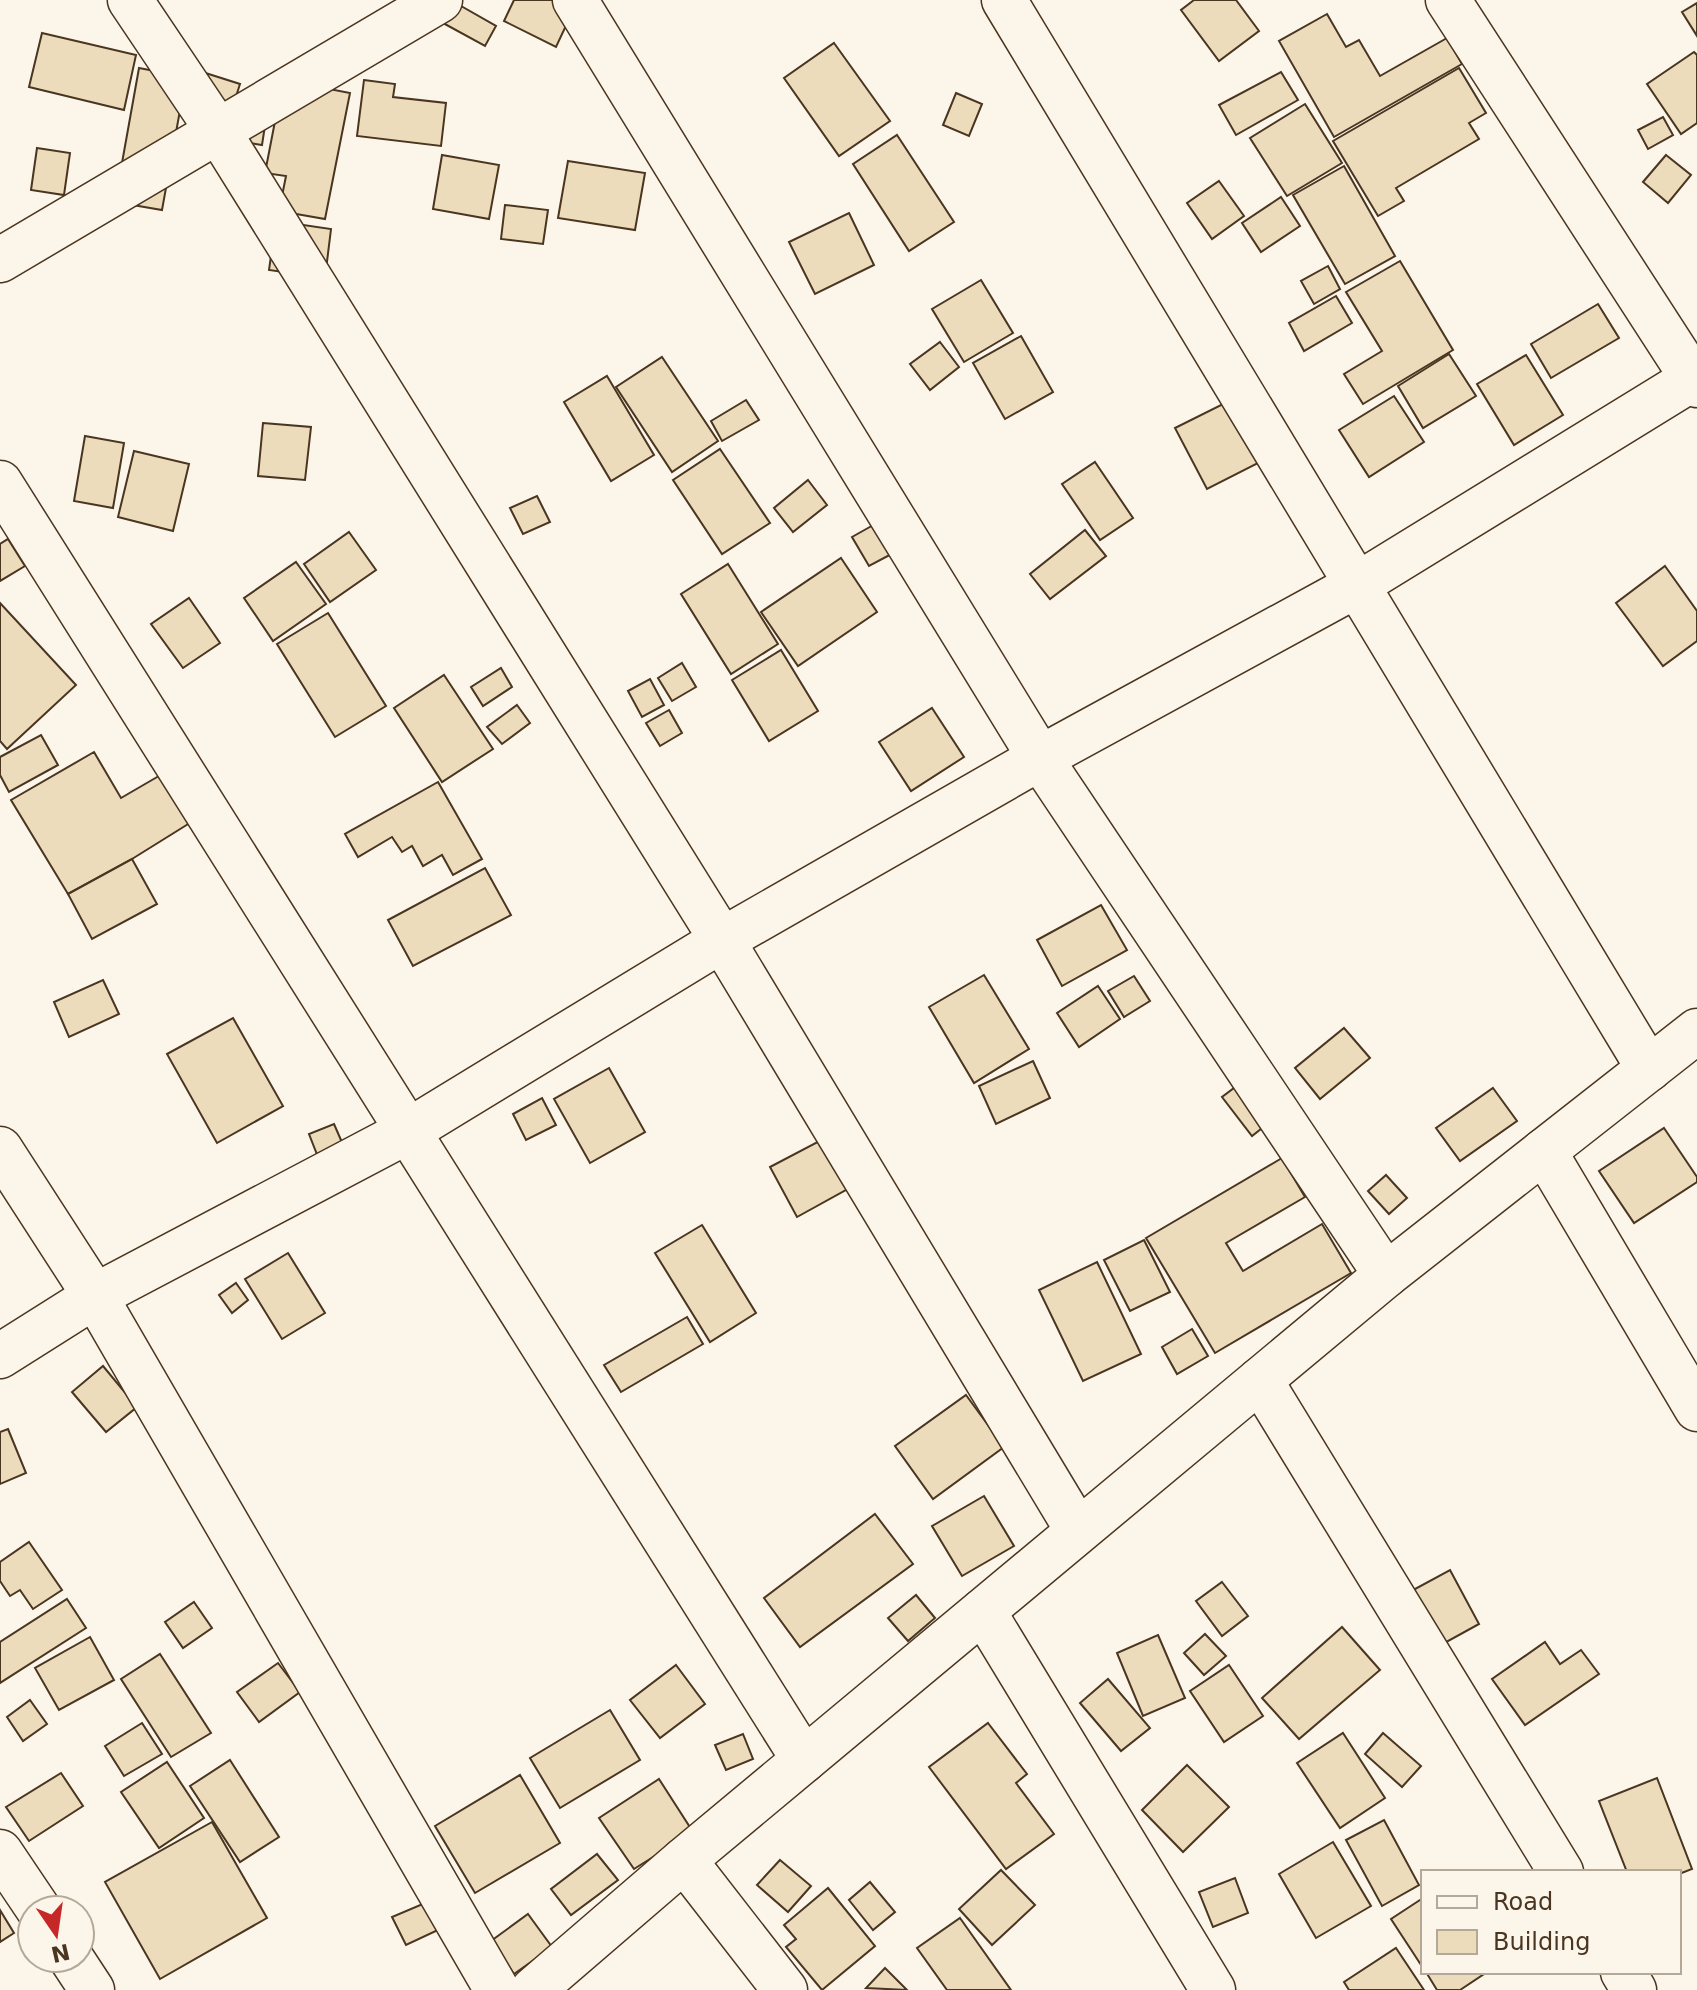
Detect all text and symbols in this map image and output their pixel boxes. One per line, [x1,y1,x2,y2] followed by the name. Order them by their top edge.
[1421,1870,1681,1974] legend
[1493,1888,1553,1916] text: Road
[16,1894,96,1974] north arrow
[1493,1928,1590,1956] text: Building
[49,1939,72,1967] text: N

